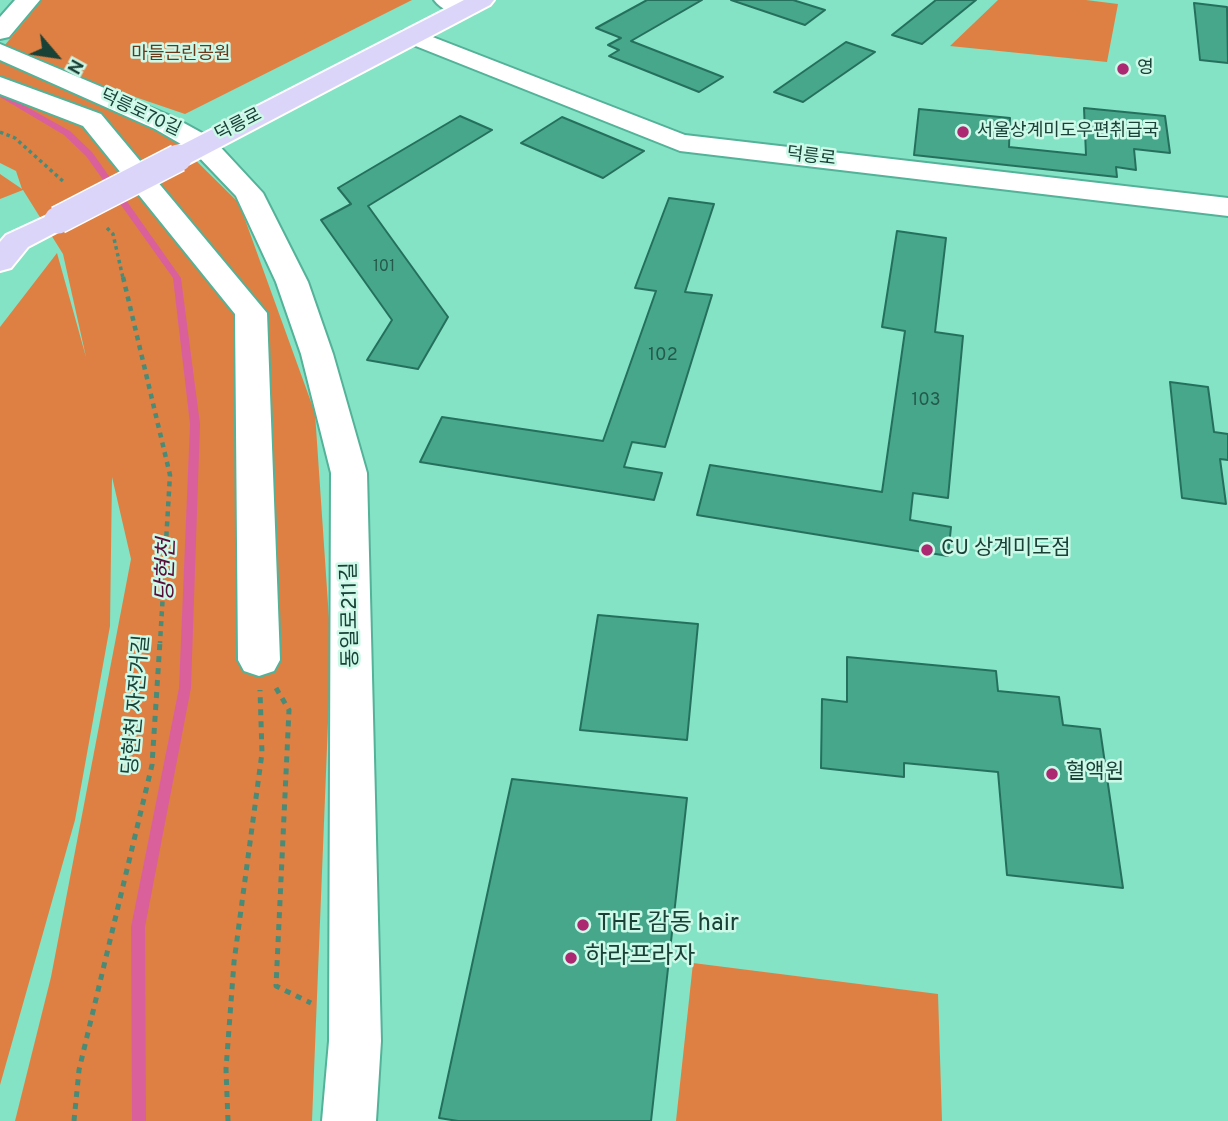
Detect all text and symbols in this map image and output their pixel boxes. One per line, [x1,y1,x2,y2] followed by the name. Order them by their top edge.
[21,21,91,91] north arrow
[131,44,231,66] park label: 마들근린공원
[61,54,88,78] text: N
[1137,58,1154,80] place label: 영
[1115,61,1131,77] marker: 영
[96,86,184,142] street label: 덕릉로70길
[212,105,266,147] street label: 덕릉로
[977,121,1159,143] place label: 서울상계미도우편취급국
[955,124,971,140] marker: 서울상계미도우편취급국
[785,144,837,172] street label: 덕릉로
[373,258,395,278] house number: 101
[648,345,678,367] house number: 102
[911,390,941,412] house number: 103
[941,537,1071,563] place label: CU 상계미도점
[153,538,183,602] water label: 당현천
[919,542,935,558] marker: CU 상계미도점
[338,562,366,668] street label: 동일로211길
[119,634,157,776] street label: 당현천 자전거길
[1066,761,1124,787] place label: 혈액원
[1044,766,1060,782] marker: 혈액원
[597,911,739,939] place label: THE 감동 hair
[575,917,591,933] marker: THE 감동 hair
[585,944,695,972] place label: 하라프라자
[563,950,579,966] marker: 하라프라자

